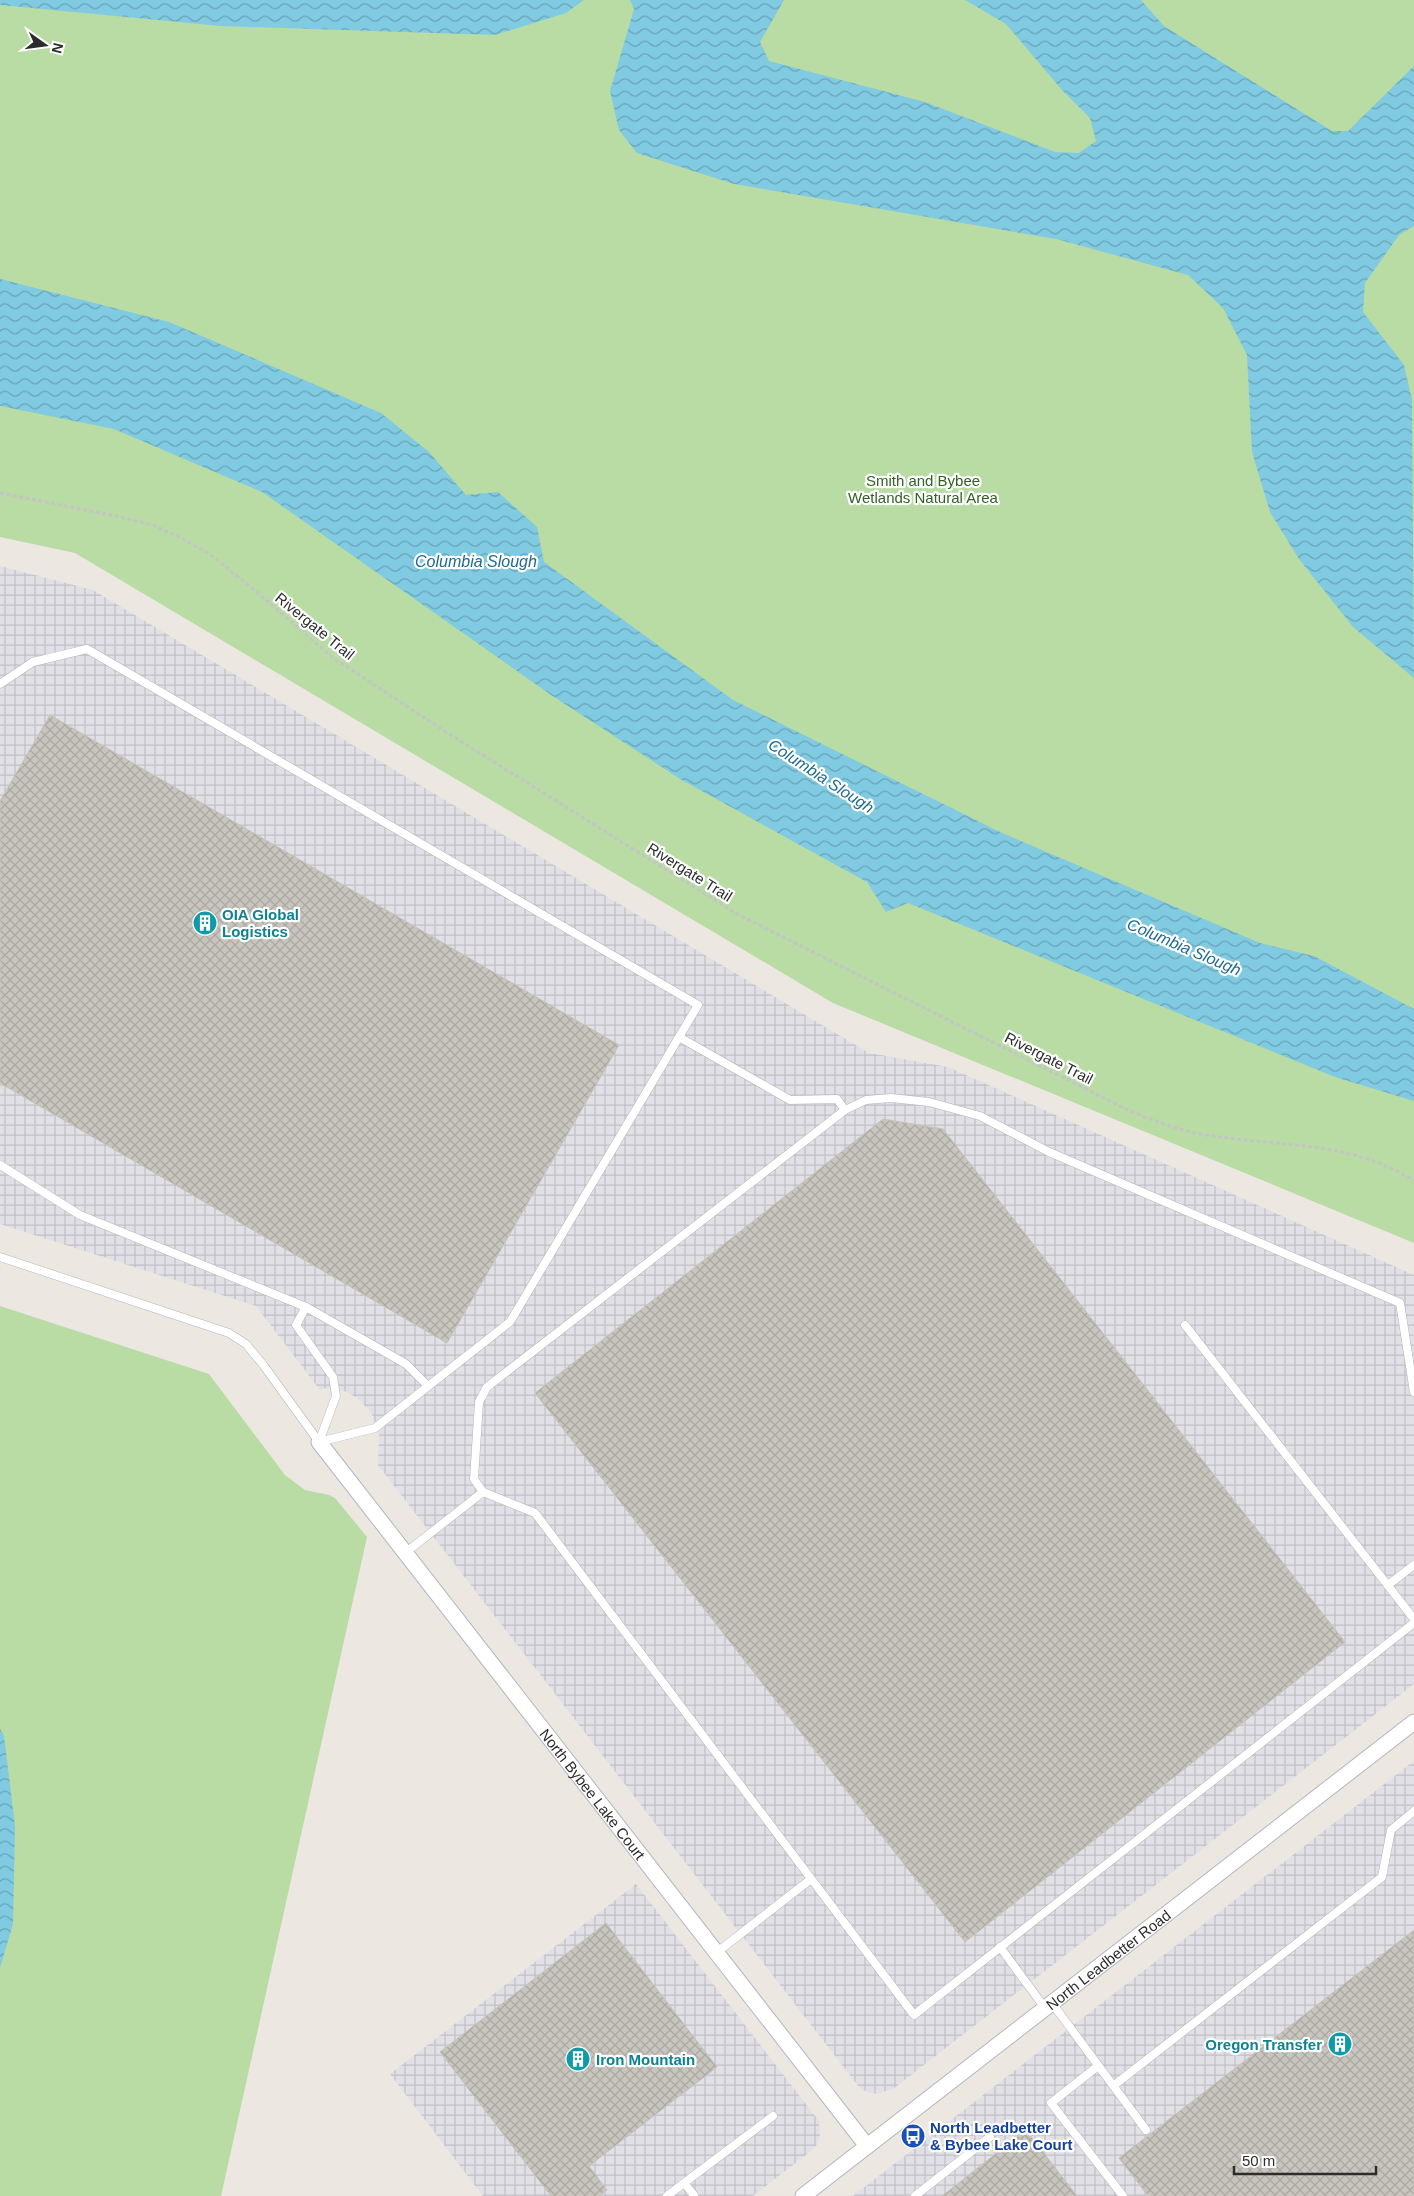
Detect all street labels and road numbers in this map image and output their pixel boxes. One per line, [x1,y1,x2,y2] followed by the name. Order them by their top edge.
[272,589,358,663] street label: Rivergate Trail
[644,839,736,905] street label: Rivergate Trail
[1002,1028,1096,1088] street label: Rivergate Trail
[537,1725,650,1863] street label: North Bybee Lake Court
[1042,1906,1174,2013] street label: North Leadbetter Road

